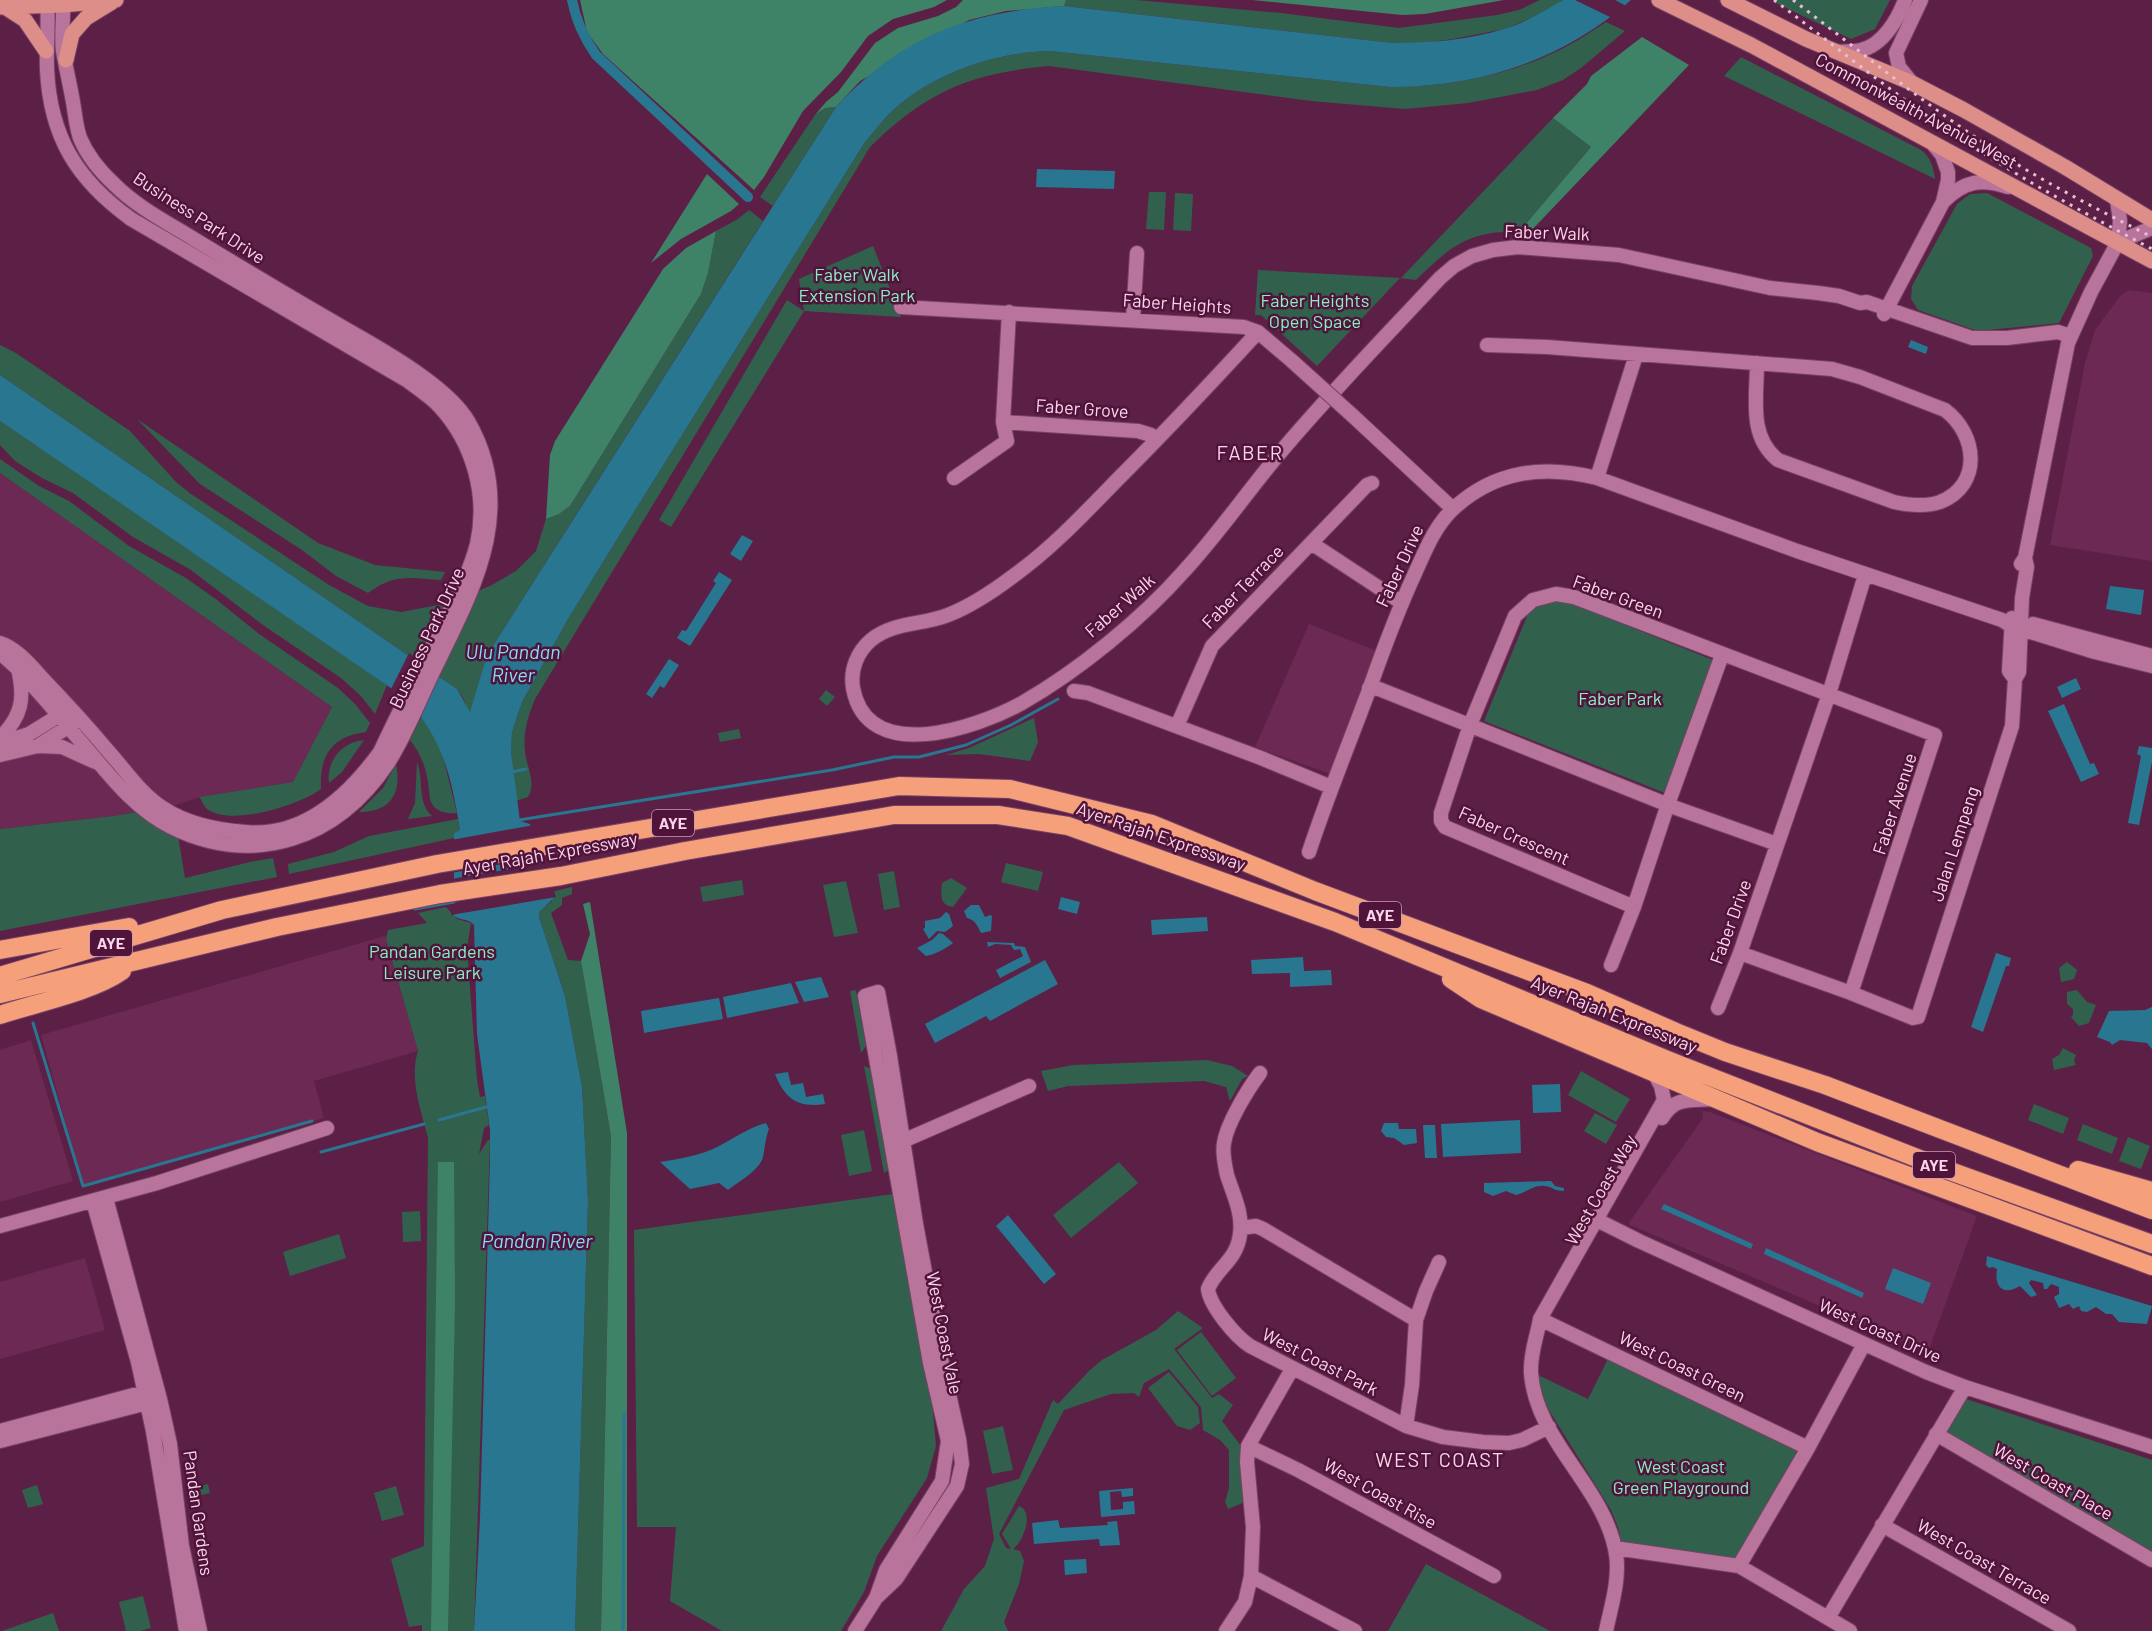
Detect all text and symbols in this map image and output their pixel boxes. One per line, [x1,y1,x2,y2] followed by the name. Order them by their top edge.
[1812,47,2021,173] street label: Commonwealth Avenue West
[130,166,270,268] street label: Business Park Drive
[1504,220,1590,244] street label: Faber Walk
[799,263,915,306] park label: Faber Walk Extension Park
[1122,288,1232,318] street label: Faber Heights
[1261,289,1369,332] park label: Faber Heights Open Space
[1035,394,1129,422] street label: Faber Grove
[1217,440,1283,464] district label: FABER
[1370,521,1428,610] street label: Faber Drive
[1197,540,1288,633] street label: Faber Terrace
[384,564,468,711] street label: Business Park Drive
[1080,569,1159,642] street label: Faber Walk
[1570,570,1667,623] street label: Faber Green
[465,639,561,686] water label: Ulu Pandan River
[1578,687,1662,709] park label: Faber Park
[1867,750,1921,857] street label: Faber Avenue
[1925,783,1983,904] street label: Jalan Lempeng
[1074,797,1249,875] street label: Ayer Rajah Expressway
[1456,801,1573,869] street label: Faber Crescent
[652,810,694,836] road number: AYE
[461,827,639,879] street label: Ayer Rajah Expressway
[1705,876,1756,967] street label: Faber Drive
[1359,902,1401,928] road number: AYE
[90,930,132,956] road number: AYE
[369,940,495,983] park label: Pandan Gardens Leisure Park
[1528,971,1701,1057] street label: Ayer Rajah Expressway
[1560,1130,1641,1249] street label: West Coast Way
[1913,1152,1955,1178] road number: AYE
[482,1228,593,1252] water label: Pandan River
[922,1270,968,1396] street label: West Coast Vale
[1816,1293,1945,1367] street label: West Coast Drive
[1259,1322,1382,1400] street label: West Coast Park
[1615,1326,1749,1406] street label: West Coast Green
[1990,1438,2117,1524] street label: West Coast Place
[1375,1447,1505,1471] district label: WEST COAST
[179,1449,219,1577] street label: Pandan Gardens
[1320,1453,1441,1533] street label: West Coast Rise
[1613,1455,1749,1498] park label: West Coast Green Playground
[1913,1514,2056,1609] street label: West Coast Terrace

